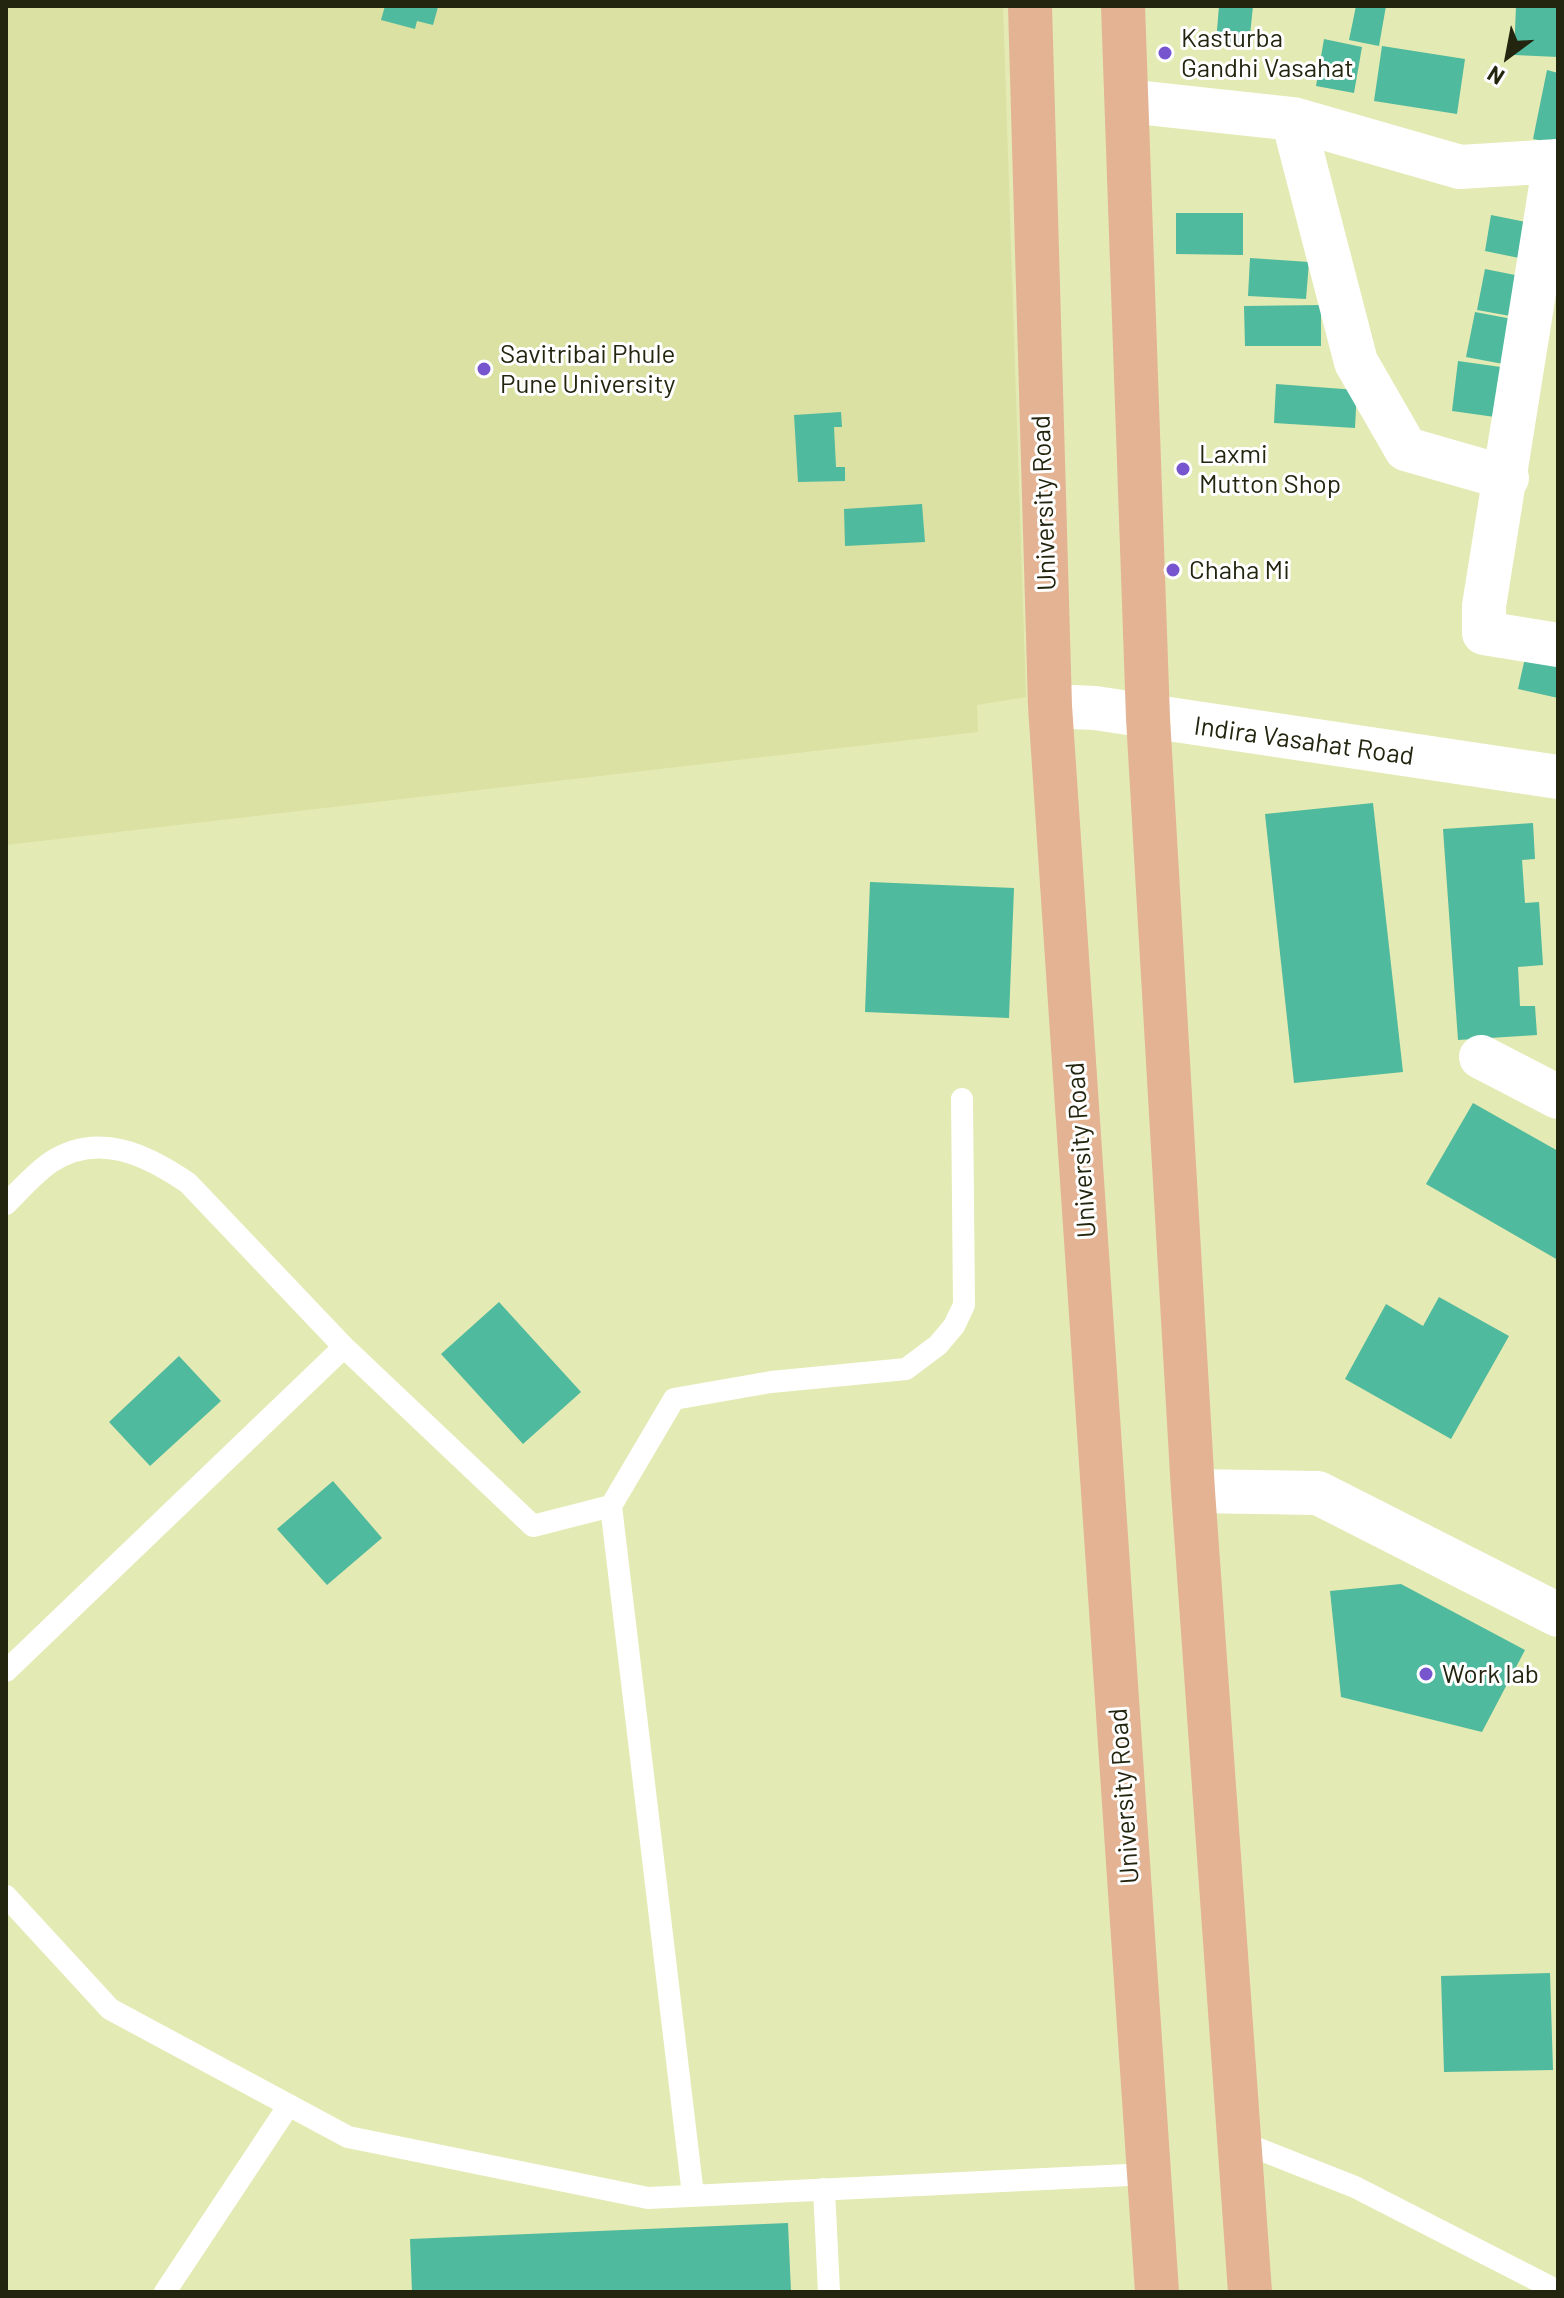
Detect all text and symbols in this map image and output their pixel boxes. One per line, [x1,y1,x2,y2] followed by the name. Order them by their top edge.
[1468,16,1548,96] north arrow
[1181,22,1354,84] place label: Kasturba Gandhi Vasahat
[1156,44,1174,62] marker: Kasturba Gandhi Vasahat
[1482,61,1508,91] text: N
[500,338,675,400] place label: Savitribai Phule Pune University
[475,360,493,378] marker: Savitribai Phule Pune University
[1025,415,1063,591] street label: University Road
[1199,438,1341,500] place label: Laxmi Mutton Shop
[1174,460,1192,478] marker: Laxmi Mutton Shop
[1189,554,1290,586] place label: Chaha Mi
[1164,561,1182,579] marker: Chaha Mi
[1192,710,1416,772] street label: Indira Vasahat Road
[1059,1061,1103,1239] street label: University Road
[1442,1658,1539,1690] place label: Work lab
[1417,1665,1435,1683] marker: Work lab
[1102,1707,1146,1885] street label: University Road

